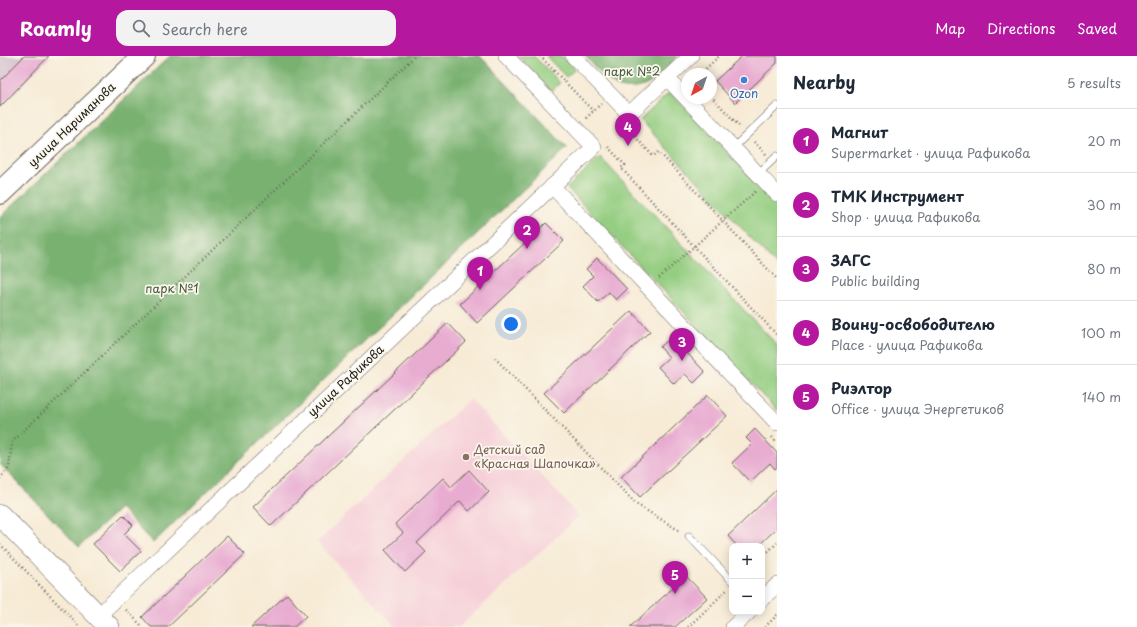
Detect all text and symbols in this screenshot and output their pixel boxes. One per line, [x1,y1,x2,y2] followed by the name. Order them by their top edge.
[116,10,396,46] search box
[20,14,92,42] text: Roamly
[130,17,152,39] icon: search
[162,17,248,40] text: Search here
[935,18,965,39] text: Map
[987,18,1055,39] text: Directions
[1077,18,1117,39] text: Saved
[604,62,660,80] park label: парк №2
[681,68,717,104] north arrow
[793,69,855,95] text: Nearby
[1067,73,1121,92] text: 5 results
[739,75,749,85] marker: Ozon
[24,77,119,171] street label: улица Нариманова
[730,84,758,102] place label: Ozon
[615,113,641,146] pin: 4
[831,120,888,143] text: Магнит
[803,131,809,150] text: 1
[1087,131,1121,150] text: 20 m
[831,143,1030,162] text: Supermarket · улица Рафикова
[831,184,964,207] text: ТМК Инструмент
[801,195,811,214] text: 2
[1087,195,1121,214] text: 30 m
[831,207,980,226] text: Shop · улица Рафикова
[514,216,540,249] pin: 2
[831,248,871,271] text: ЗАГС
[467,257,493,290] pin: 1
[802,259,810,278] text: 3
[1087,259,1121,278] text: 80 m
[831,271,920,290] text: Public building
[145,279,199,297] park label: парк №1
[831,312,995,335] text: Воину-освободителю
[501,314,521,334] your location
[802,323,810,342] text: 4
[1081,323,1121,342] text: 100 m
[669,328,695,361] pin: 3
[831,335,983,354] text: Place · улица Рафикова
[303,340,388,420] street label: улица Рафикова
[831,376,892,399] text: Риэлтор
[802,387,810,406] text: 5
[1082,387,1121,406] text: 140 m
[831,399,1004,418] text: Office · улица Энергетиков
[473,440,596,472] place label: Детский сад «Красная Шапочка»
[461,452,471,462] marker: Детский сад «Красная Шапочка»
[729,543,765,615] map controls
[729,543,765,579] button: +
[662,561,688,594] pin: 5
[729,579,765,615] button: −

